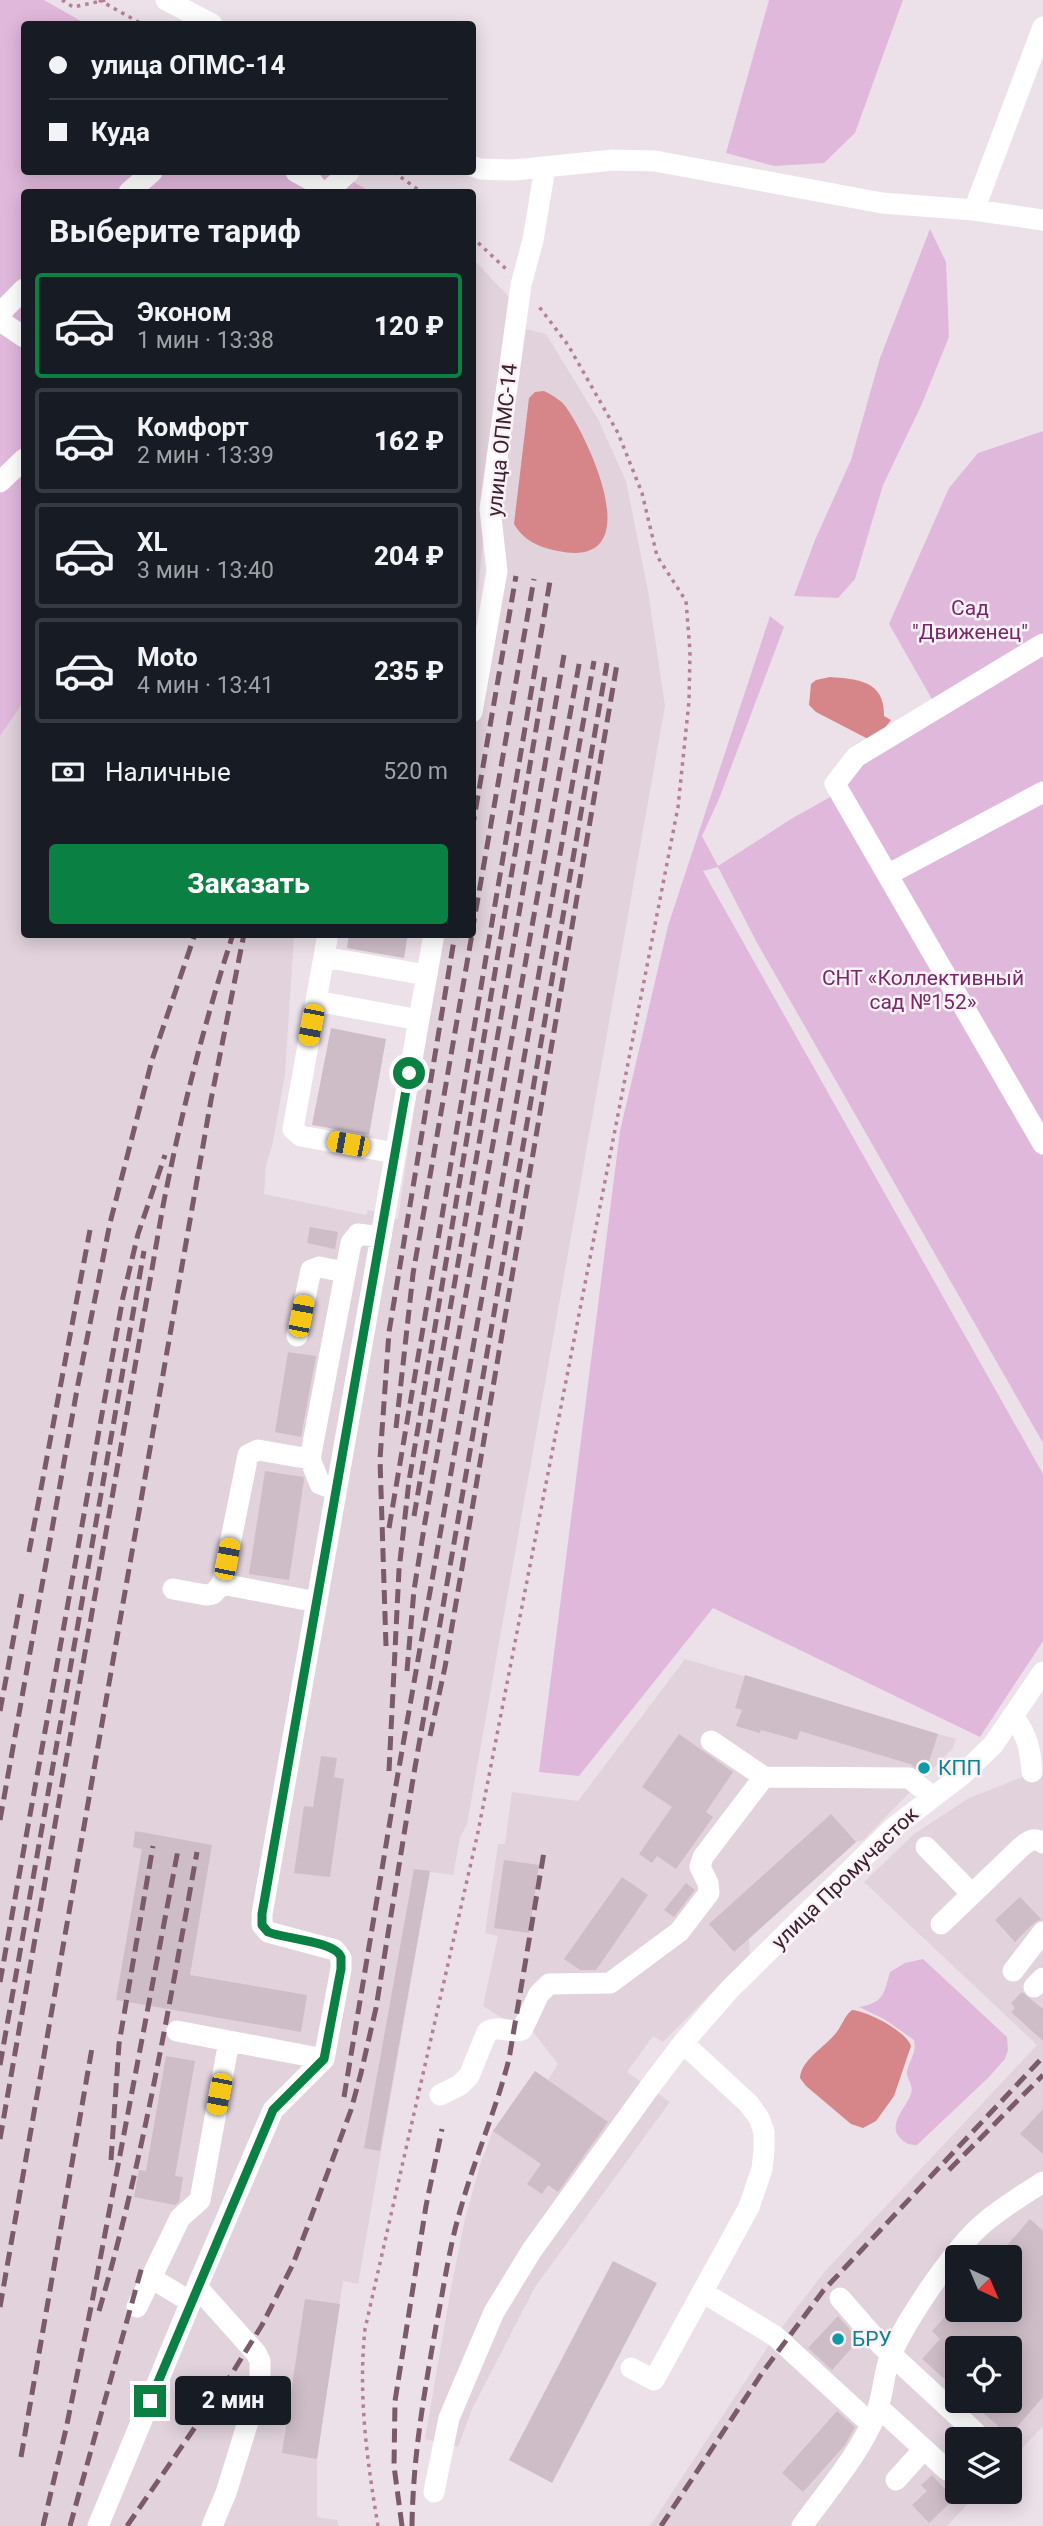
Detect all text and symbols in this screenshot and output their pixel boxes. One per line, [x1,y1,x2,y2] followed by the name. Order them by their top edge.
[91,50,285,80] text: улица ОПМС-14
[91,117,150,147] text: Куда
[49,212,301,250] text: Выберите тариф
[53,294,116,357] icon: car
[137,297,232,327] text: Эконом
[374,311,444,341] text: 120 ₽
[137,327,274,354] text: 1 мин · 13:38
[482,362,522,518] street label: улица ОПМС-14
[53,409,116,472] icon: car
[137,412,249,442] text: Комфорт
[374,426,444,456] text: 162 ₽
[137,442,274,469] text: 2 мин · 13:39
[53,524,116,587] icon: car
[137,527,168,557] text: XL
[374,541,444,571] text: 204 ₽
[137,557,274,584] text: 3 мин · 13:40
[912,596,1028,644] park label: Сад "Движенец"
[53,639,116,702] icon: car
[137,642,198,672] text: Moto
[374,656,444,686] text: 235 ₽
[137,672,274,699] text: 4 мин · 13:41
[49,753,87,791] icon: cash
[105,757,231,787] text: Наличные
[383,758,448,785] text: 520 m
[49,844,448,924] button: Заказать
[822,966,1024,1014] park label: СНТ «Коллективный сад №152»
[297,1002,326,1048] car
[393,1057,425,1089] route start
[326,1130,371,1158] car
[287,1293,316,1339] car
[213,1536,242,1582] car
[938,1756,981,1780] place label: КПП
[916,1760,932,1776] marker: КПП
[767,1802,924,1954] street label: улица Промучасток
[205,2071,234,2117] car
[945,2245,1022,2322] north arrow
[945,2245,1022,2504] map controls
[852,2327,892,2351] place label: БРУ
[830,2331,846,2347] marker: БРУ
[945,2336,1022,2413] button: locate
[174,2376,290,2426] callout: 2 мин
[134,2385,166,2417] route end
[202,2387,264,2414] text: 2 мин
[945,2427,1022,2504] button: layers

